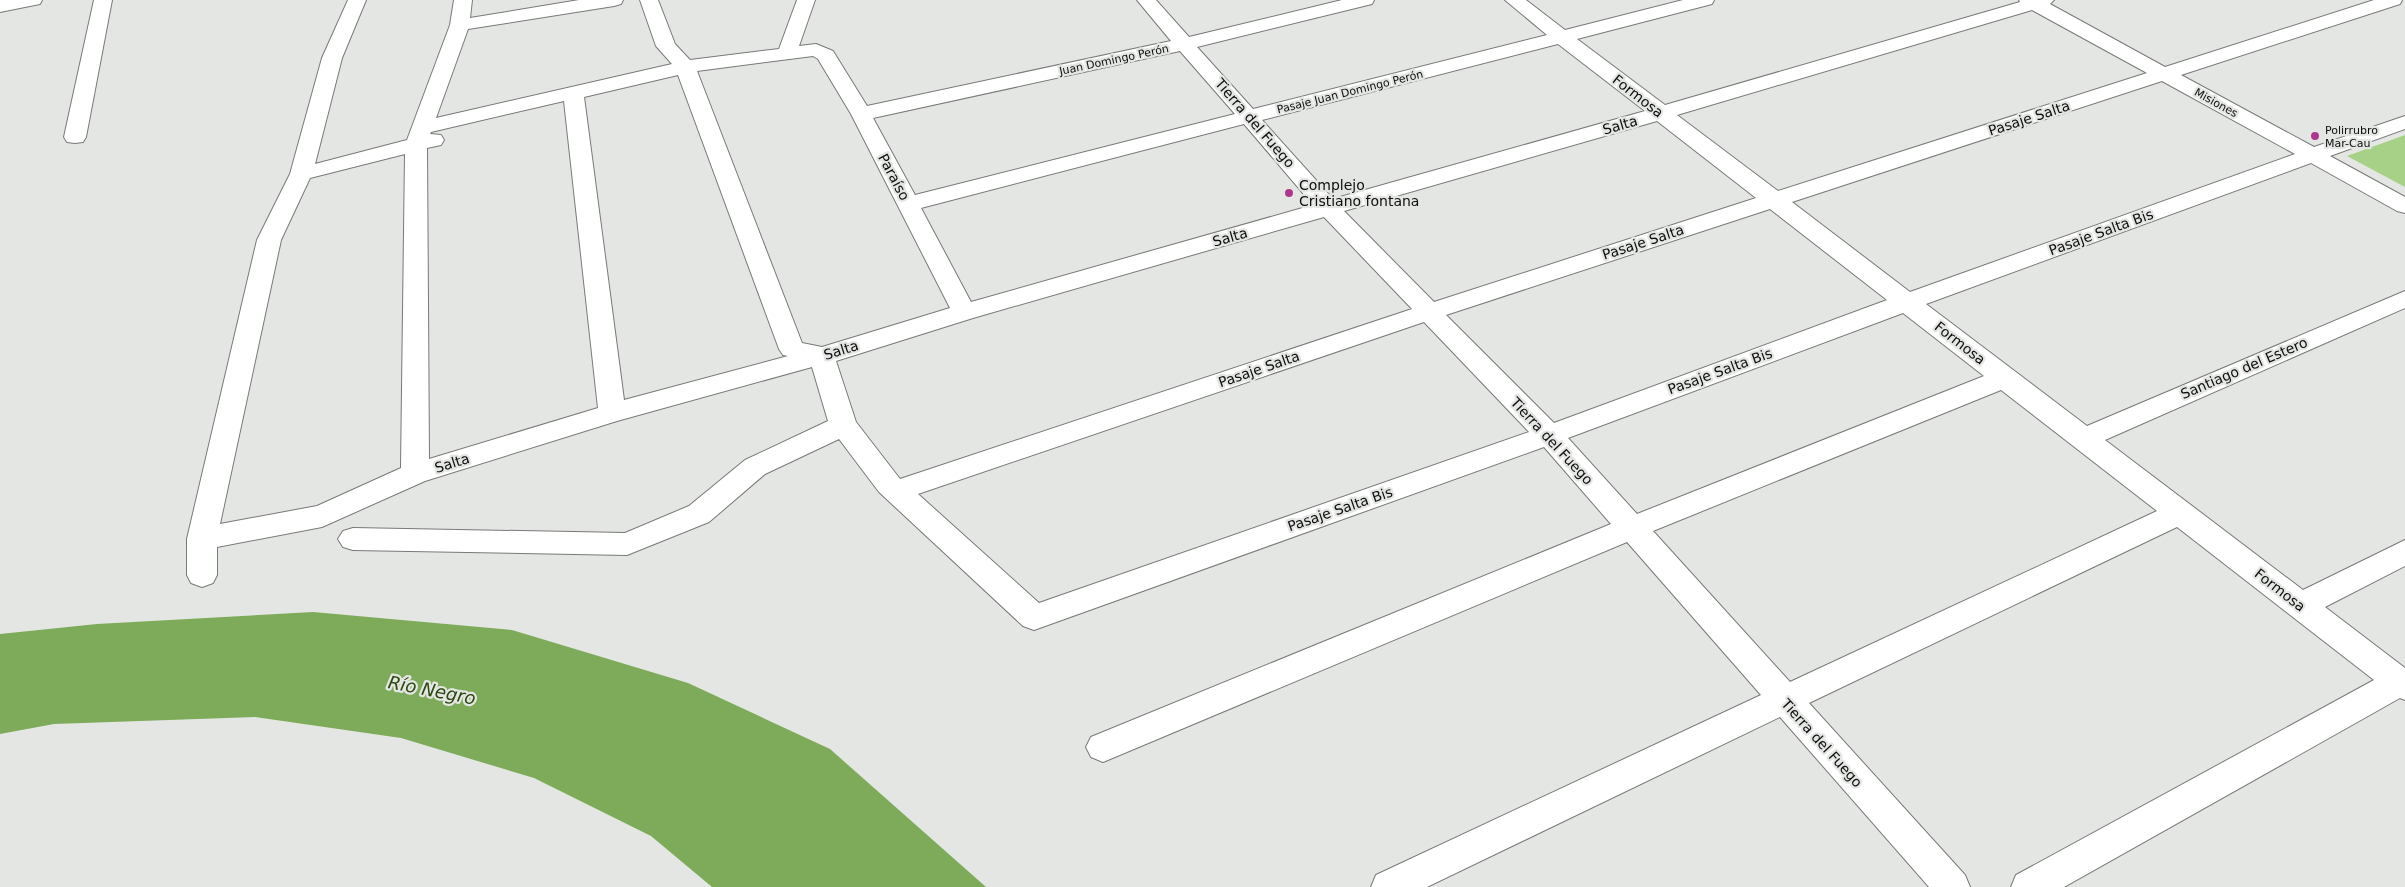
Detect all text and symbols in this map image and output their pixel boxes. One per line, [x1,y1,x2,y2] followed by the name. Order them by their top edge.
[1057,42,1170,78] street label: Juan Domingo Perón
[1276,68,1424,116] street label: Pasaje Juan Domingo Perón
[1610,71,1666,121] street label: Formosa
[1211,74,1298,171] street label: Tierra del Fuego
[2192,86,2240,120] street label: Misiones
[1986,97,2072,139] street label: Pasaje Salta
[1601,112,1639,138] street label: Salta
[2325,124,2378,150] place label: Polirrubro Mar-Cau
[2309,130,2321,142] marker: Polirrubro Mar-Cau
[875,151,913,203] street label: Paraíso
[1299,177,1419,209] place label: Complejo Cristiano fontana
[1283,187,1295,199] marker: Complejo Cristiano fontana
[2047,206,2155,258] street label: Pasaje Salta Bis
[1600,221,1686,263] street label: Pasaje Salta
[1211,224,1249,250] street label: Salta
[1932,318,1988,368] street label: Formosa
[2178,334,2310,402] street label: Santiago del Estero
[822,337,860,363] street label: Salta
[1666,345,1774,397] street label: Pasaje Salta Bis
[1216,348,1302,390] street label: Pasaje Salta
[1507,393,1596,488] street label: Tierra del Fuego
[433,450,471,476] street label: Salta
[1285,484,1395,534] street label: Pasaje Salta Bis
[2252,565,2308,615] street label: Formosa
[386,671,478,709] water label: Río Negro
[1778,695,1866,790] street label: Tierra del Fuego

